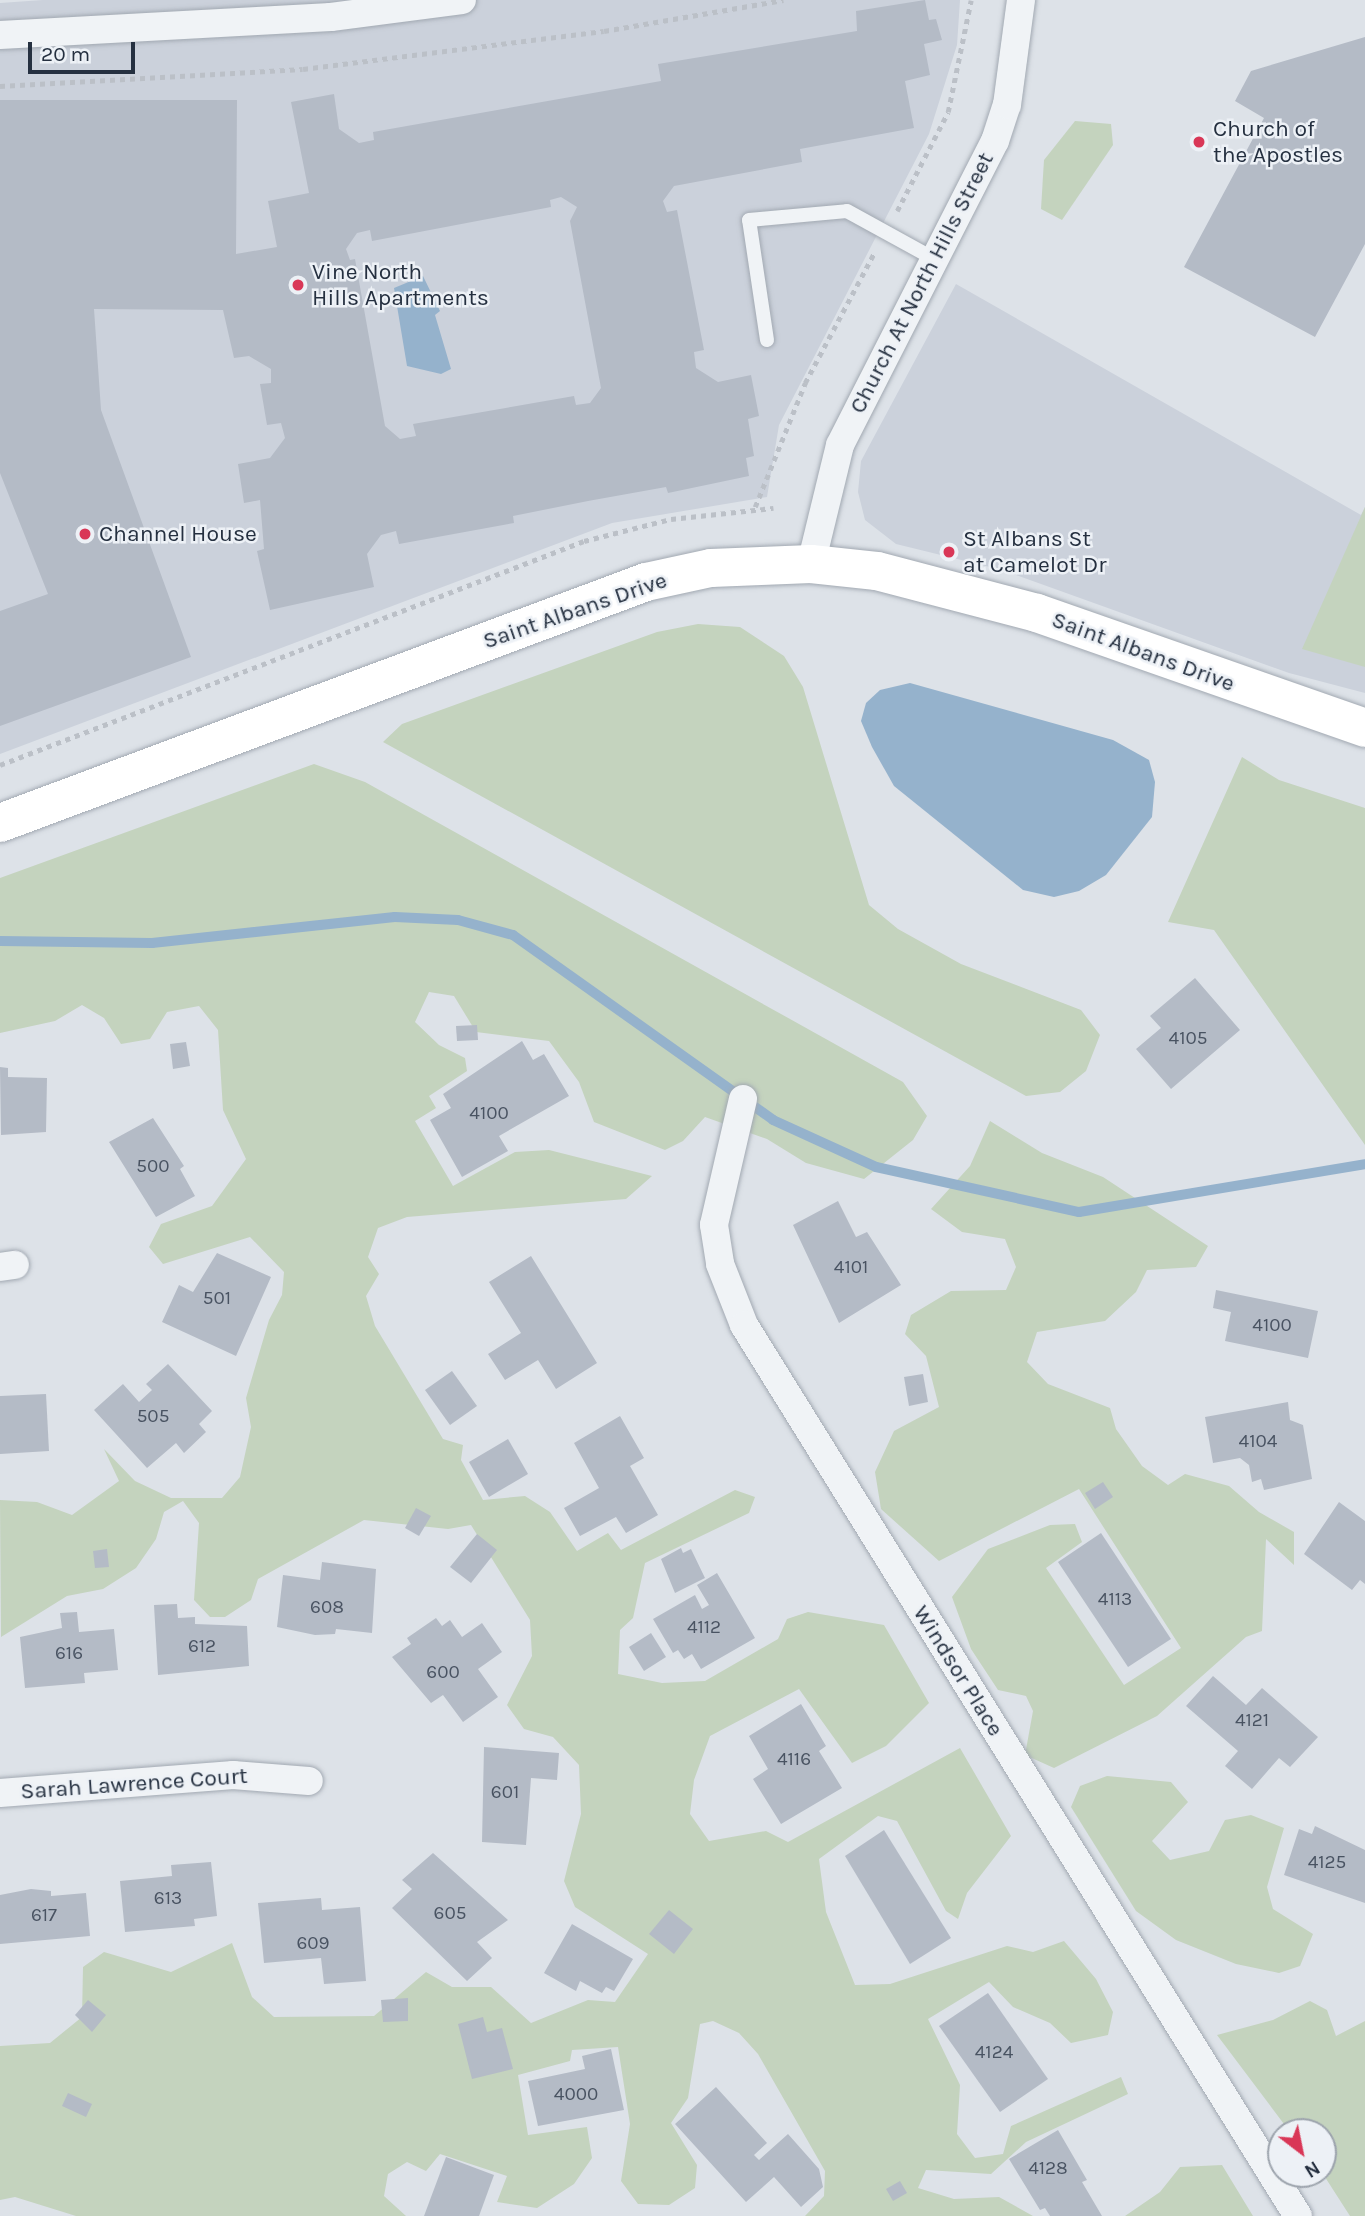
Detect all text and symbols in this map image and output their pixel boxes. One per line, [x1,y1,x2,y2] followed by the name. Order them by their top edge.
[32,28,138,72] scale bar
[41,42,90,66] text: 20 m
[1213,115,1343,169] place label: Church of the Apostles
[1191,134,1207,150] marker: Church of the Apostles
[844,148,1000,418] street label: Church At North Hills Street
[312,258,489,312] place label: Vine North Hills Apartments
[290,277,306,293] marker: Vine North Hills Apartments
[99,520,257,548] place label: Channel House
[963,525,1106,579] place label: St Albans St at Camelot Dr
[77,526,93,542] marker: Channel House
[941,544,957,560] marker: St Albans St at Camelot Dr
[480,567,670,655] street label: Saint Albans Drive
[1048,606,1238,698] street label: Saint Albans Drive
[1169,1028,1207,1050] house number: 4105
[469,1103,509,1125] house number: 4100
[136,1156,170,1178] house number: 500
[834,1257,868,1279] house number: 4101
[203,1288,231,1310] house number: 501
[1252,1315,1292,1337] house number: 4100
[137,1406,169,1428] house number: 505
[1239,1431,1277,1453] house number: 4104
[1098,1589,1132,1611] house number: 4113
[310,1597,344,1619] house number: 608
[907,1601,1009,1741] street label: Windsor Place
[687,1617,721,1639] house number: 4112
[188,1636,216,1658] house number: 612
[55,1643,83,1665] house number: 616
[426,1662,460,1684] house number: 600
[1235,1710,1269,1732] house number: 4121
[777,1749,811,1771] house number: 4116
[19,1762,249,1806] street label: Sarah Lawrence Court
[491,1782,519,1804] house number: 601
[1308,1852,1346,1874] house number: 4125
[154,1888,182,1910] house number: 613
[434,1903,466,1925] house number: 605
[31,1905,57,1927] house number: 617
[296,1933,330,1955] house number: 609
[975,2042,1013,2064] house number: 4124
[554,2084,598,2106] house number: 4000
[1267,2118,1337,2188] north arrow
[1300,2156,1324,2182] text: N
[1028,2158,1068,2180] house number: 4128

